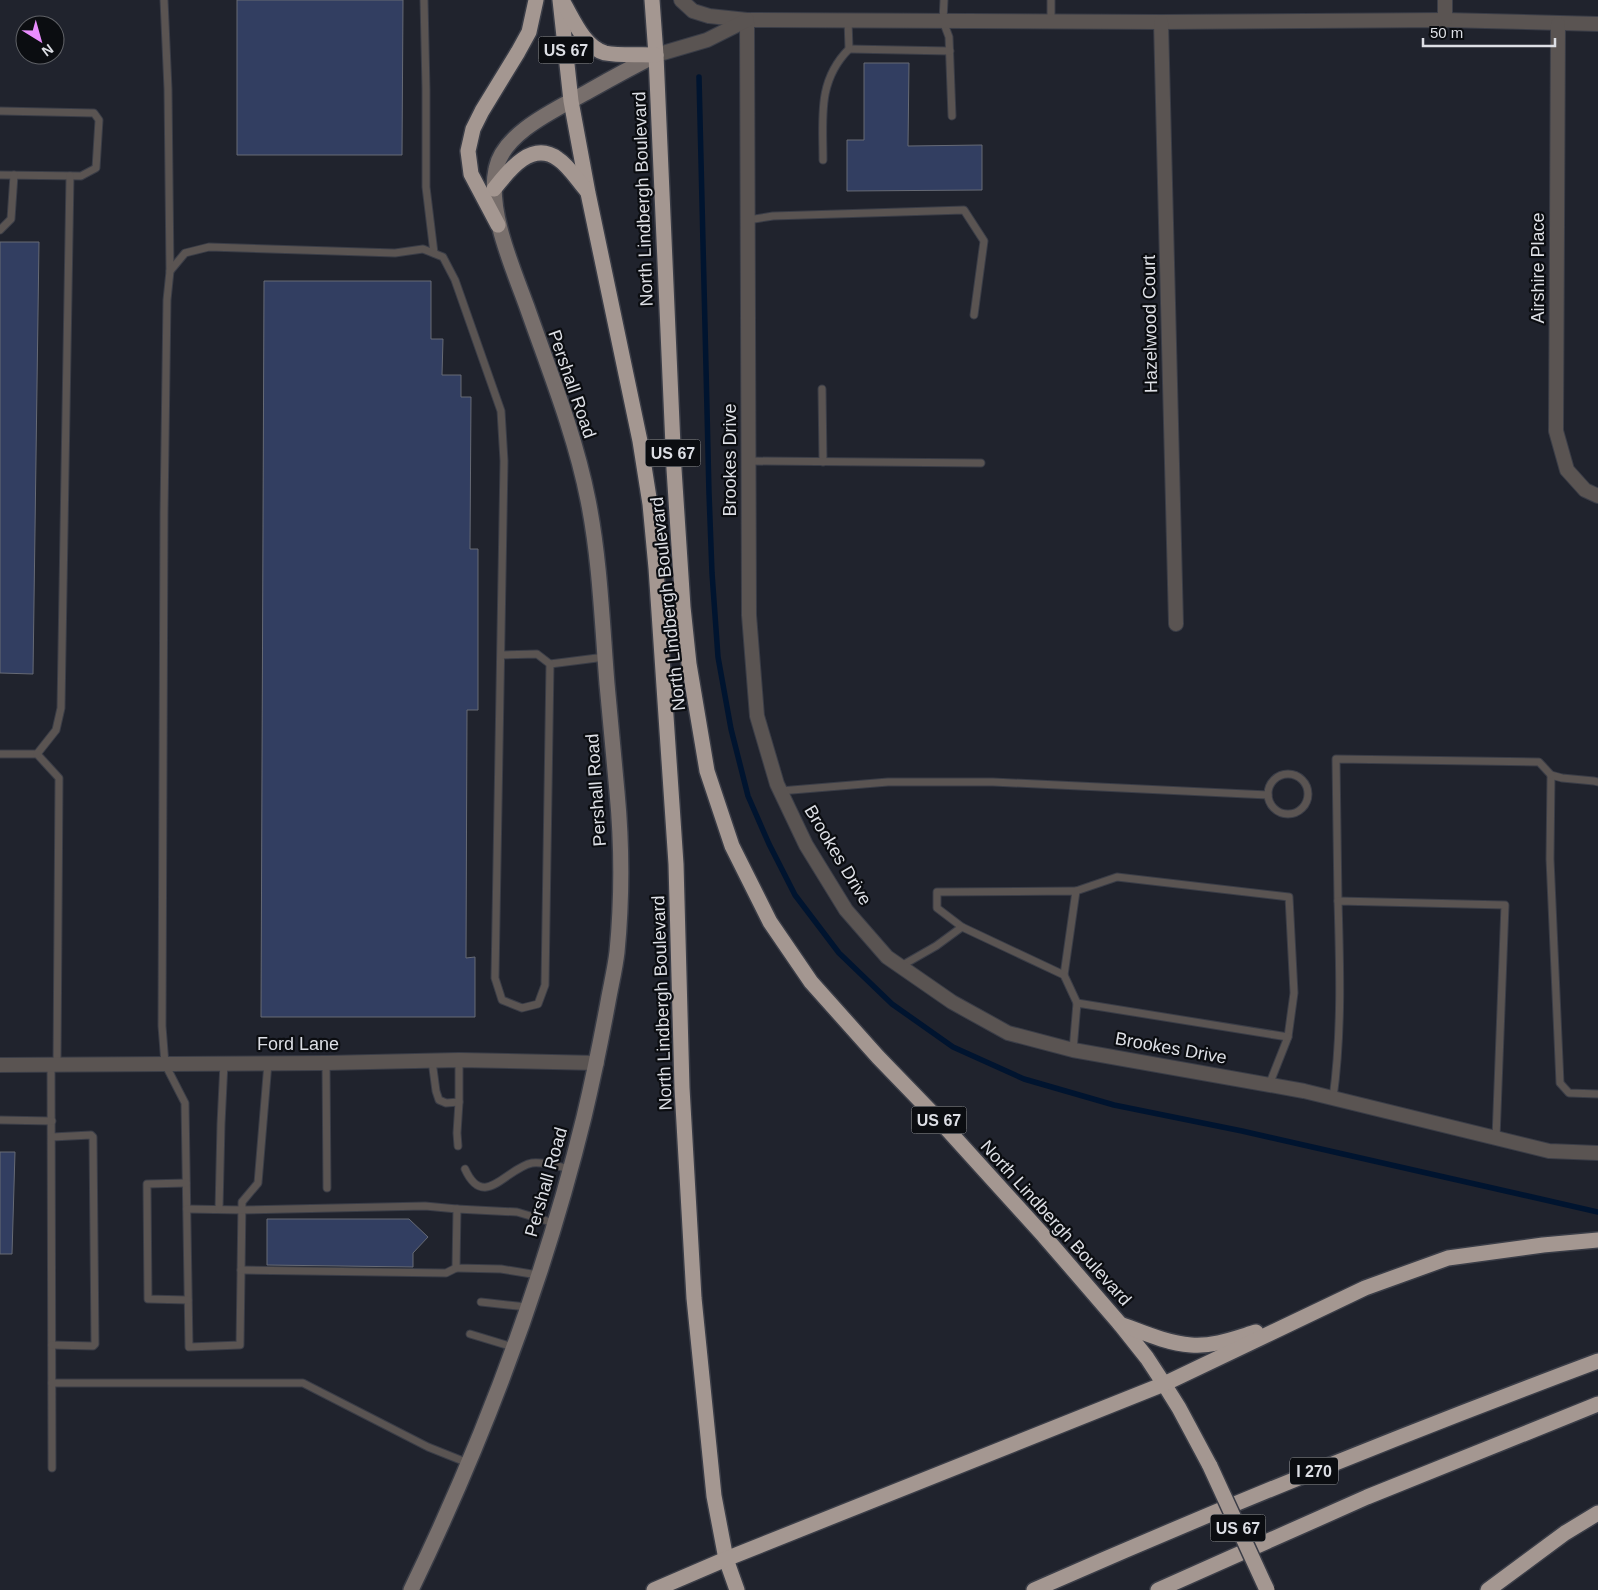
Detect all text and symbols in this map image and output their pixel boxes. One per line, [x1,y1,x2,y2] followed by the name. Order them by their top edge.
[15,15,65,65] north arrow
[1423,15,1556,47] scale bar
[1430,24,1463,41] text: 50 m
[538,36,594,64] road number: US 67
[39,41,57,60] text: N
[629,91,657,307] street label: North Lindbergh Boulevard
[1528,212,1548,324] street label: Airshire Place
[1139,255,1161,393] street label: Hazelwood Court
[544,327,600,441] street label: Pershall Road
[720,403,740,517] street label: Brookes Drive
[646,439,700,466] road number: US 67
[647,496,689,712] street label: North Lindbergh Boulevard
[582,733,610,847] street label: Pershall Road
[800,801,876,909] street label: Brookes Drive
[648,895,676,1111] street label: North Lindbergh Boulevard
[1114,1028,1228,1068] street label: Brookes Drive
[257,1034,339,1054] street label: Ford Lane
[912,1106,966,1134] road number: US 67
[521,1125,571,1239] street label: Pershall Road
[977,1136,1135,1310] street label: North Lindbergh Boulevard
[1290,1458,1338,1484] road number: I 270
[1210,1515,1266,1542] road number: US 67

